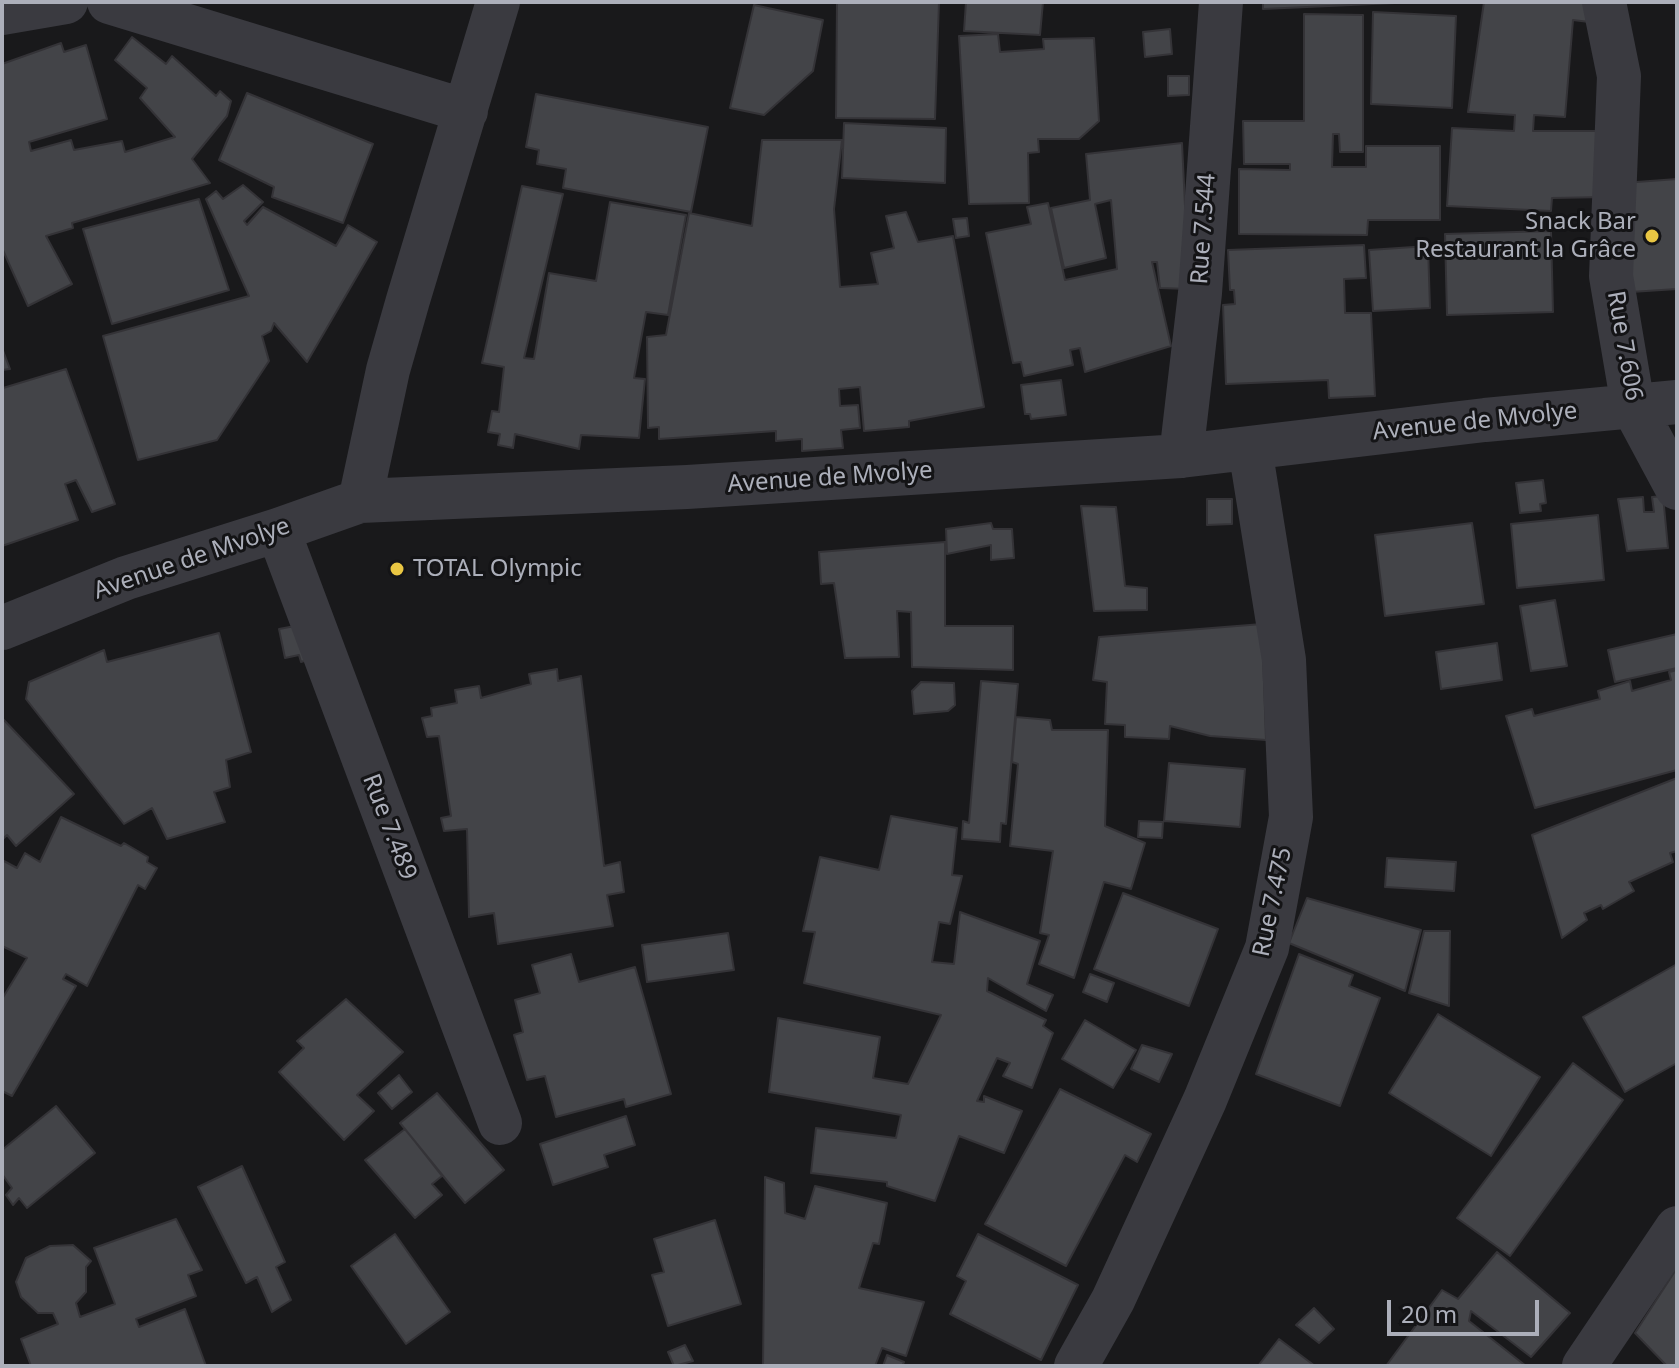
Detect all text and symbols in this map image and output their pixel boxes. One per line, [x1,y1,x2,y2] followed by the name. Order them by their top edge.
[1186,173,1222,285] street label: Rue 7.544
[1415,208,1636,264] place label: Snack Bar Restaurant la Grâce
[1643,227,1661,245] marker: Snack Bar Restaurant la Grâce
[1600,289,1648,403] street label: Rue 7.606
[1371,397,1579,447] street label: Avenue de Mvolye
[727,456,933,500] street label: Avenue de Mvolye
[90,512,294,606] street label: Avenue de Mvolye
[413,555,582,583] place label: TOTAL Olympic
[388,560,406,578] marker: TOTAL Olympic
[356,770,422,884] street label: Rue 7.489
[1247,845,1299,959] street label: Rue 7.475
[1391,1284,1543,1334] scale bar
[1401,1297,1457,1330] text: 20 m

